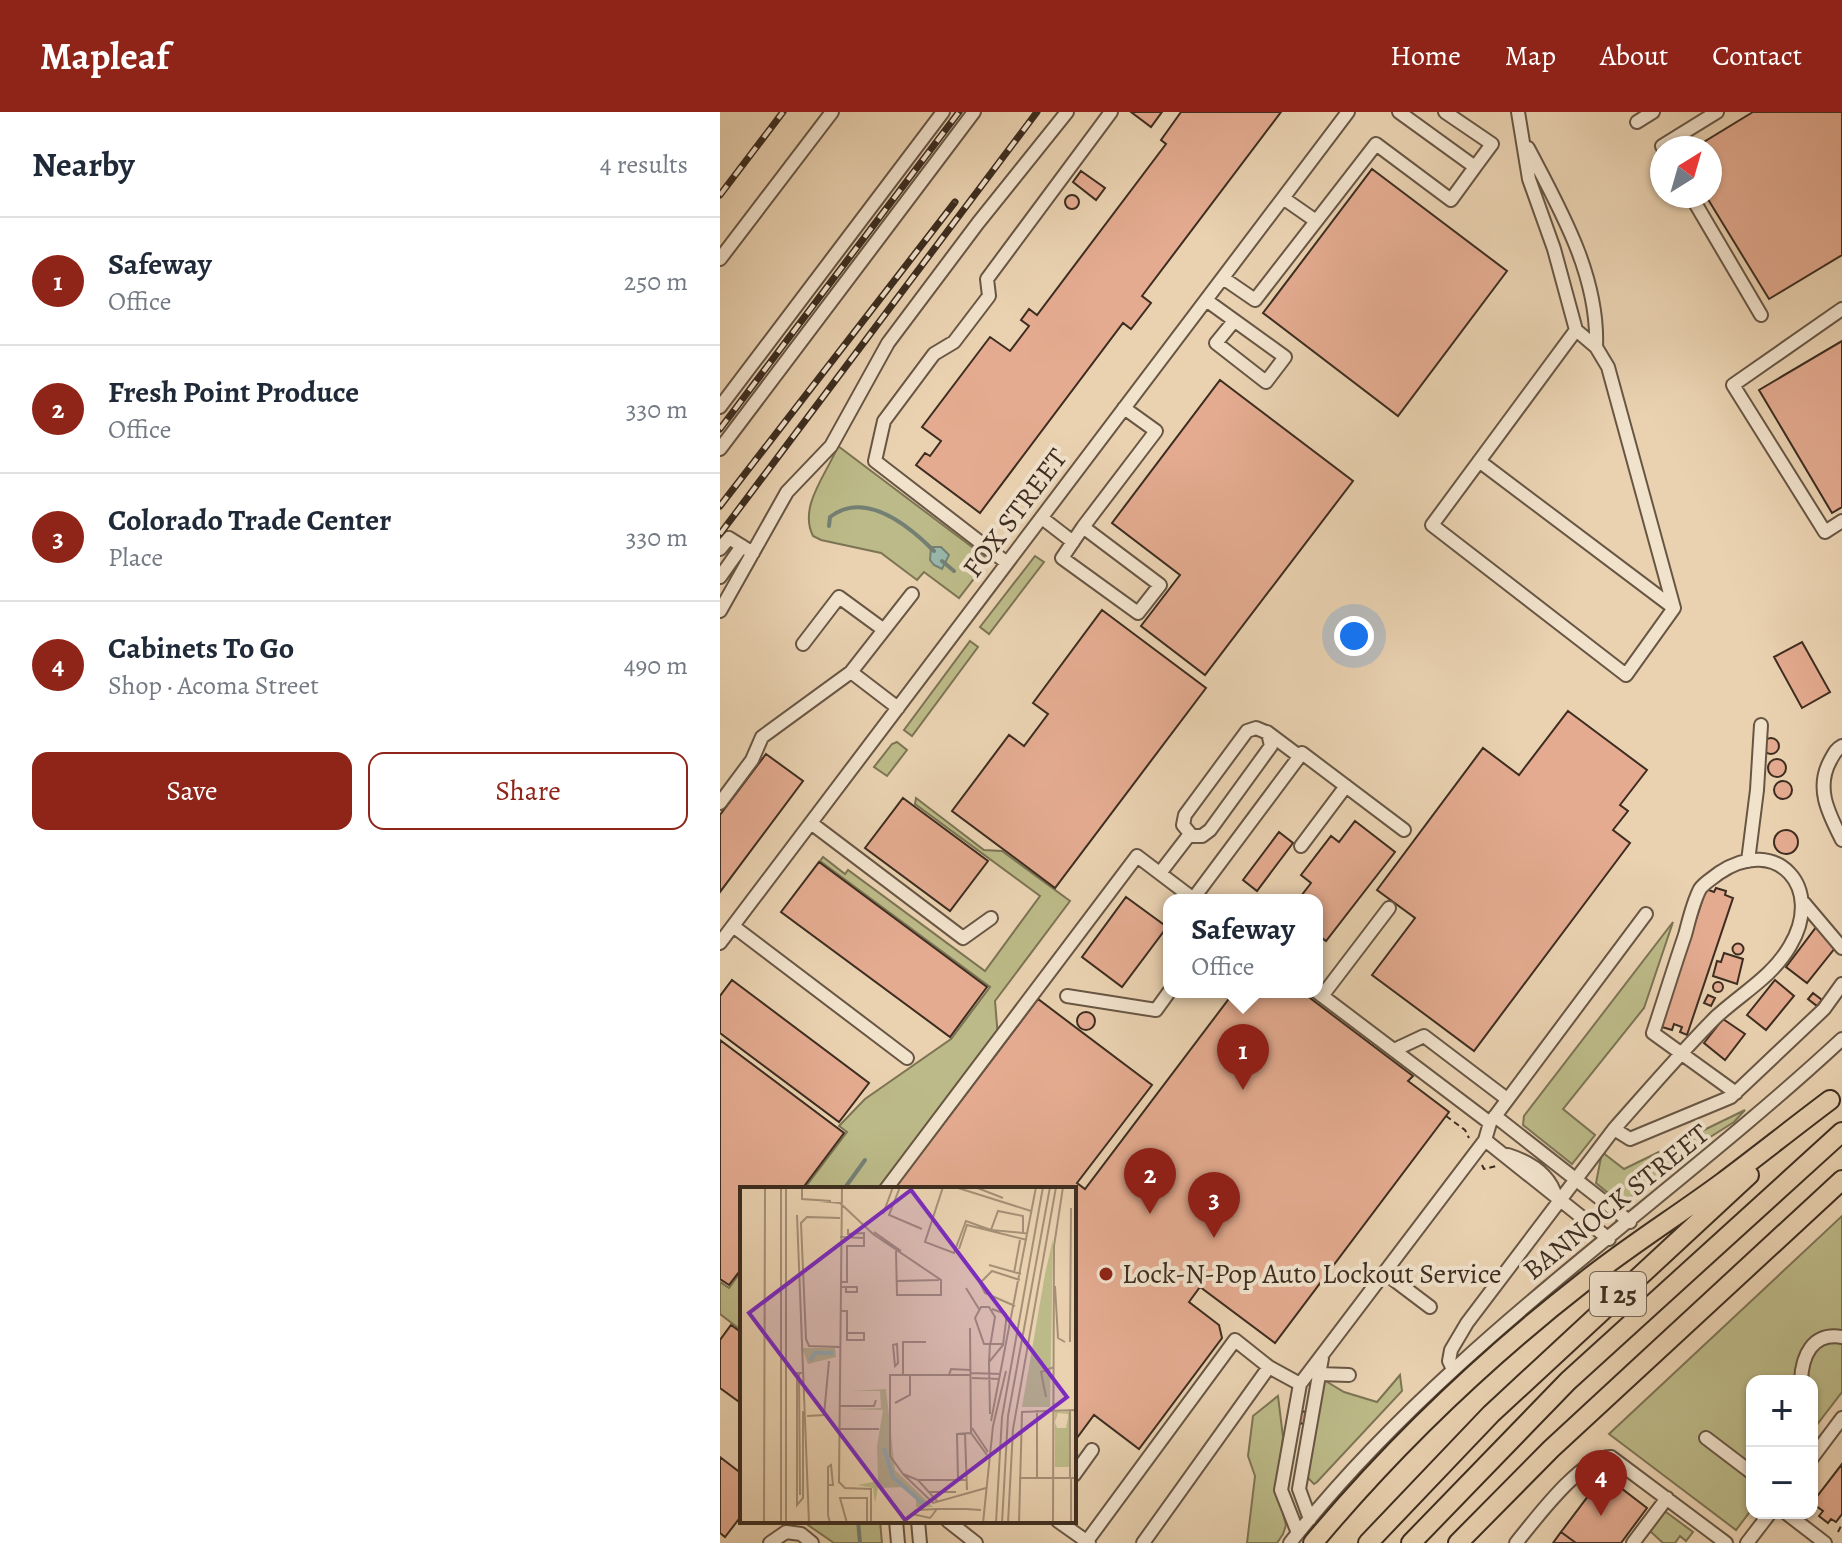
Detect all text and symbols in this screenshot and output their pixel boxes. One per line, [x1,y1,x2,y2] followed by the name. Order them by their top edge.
[40,30,169,82] text: Mapleaf
[1390,37,1461,75] text: Home
[1505,37,1556,75] text: Map
[1600,37,1668,75] text: About
[1712,37,1802,75] text: Contact
[1650,136,1722,208] north arrow
[32,141,135,188] text: Nearby
[600,147,688,182] text: 4 results
[108,244,212,284] text: Safeway
[53,264,63,299] text: 1
[624,264,688,299] text: 250 m
[108,284,171,319] text: Office
[108,372,359,412] text: Fresh Point Produce
[52,392,64,427] text: 2
[626,392,688,427] text: 330 m
[108,412,171,447] text: Office
[954,441,1076,585] street label: FOX STREET
[108,500,391,540] text: Colorado Trade Center
[52,520,64,555] text: 3
[626,520,688,555] text: 330 m
[108,540,163,575] text: Place
[1334,616,1374,656] your location
[108,628,294,668] text: Cabinets To Go
[52,648,64,683] text: 4
[624,648,688,683] text: 490 m
[108,668,319,703] text: Shop · Acoma Street
[32,752,352,830] button: Save
[368,752,688,830] button: Share
[1163,894,1323,998] popup
[1191,909,1295,949] text: Safeway
[1191,949,1255,984] text: Office
[1217,1024,1269,1090] pin: 1
[1515,1115,1717,1289] street label: BANNOCK STREET
[1124,1148,1176,1214] pin: 2
[1188,1172,1240,1238] pin: 3
[740,1187,1076,1523] inset map
[1122,1255,1502,1293] place label: Lock-N-Pop Auto Lockout Service
[1097,1265,1115,1283] marker: Lock-N-Pop Auto Lockout Service
[1590,1272,1646,1316] road number: I 25
[1746,1375,1818,1519] map controls
[1746,1375,1818,1447] button: +
[1746,1447,1818,1519] button: −
[1575,1450,1627,1516] pin: 4

